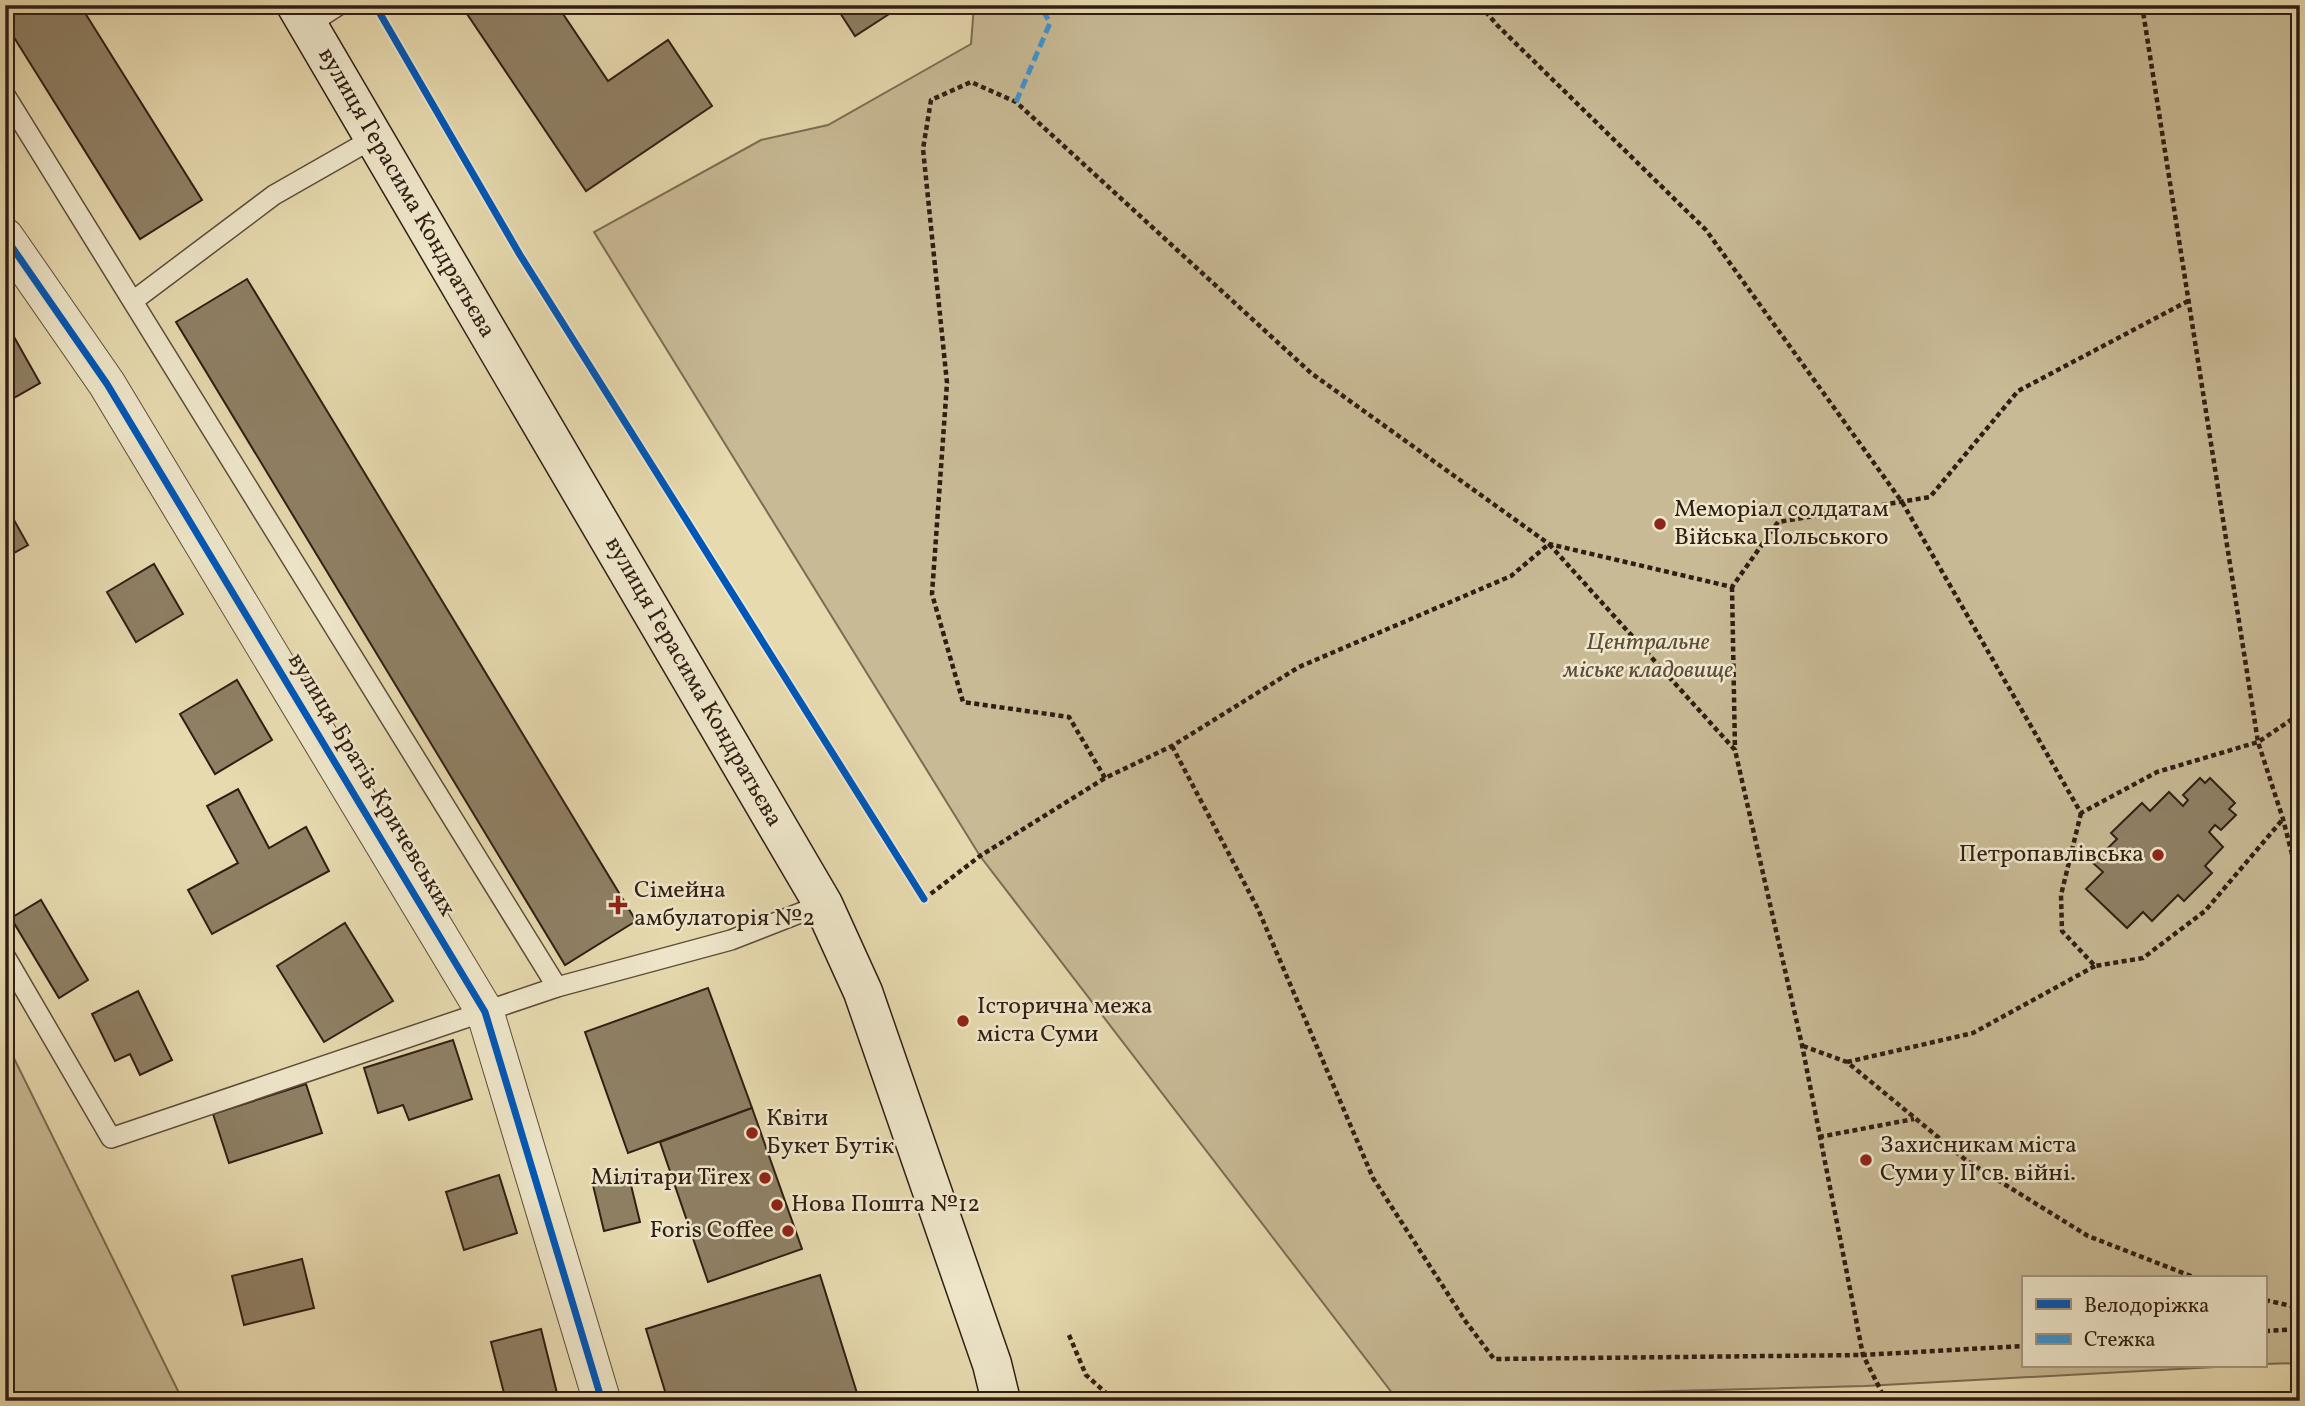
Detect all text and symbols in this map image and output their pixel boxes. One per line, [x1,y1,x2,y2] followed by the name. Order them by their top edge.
[309,41,503,345] street label: вулиця Герасима Кондратьєва
[1674,493,1889,555] place label: Меморіал солдатам Війська Польського
[1652,516,1668,532] marker: Меморіал солдатам Війська Польського
[596,530,790,834] street label: вулиця Герасима Кондратьєва
[1562,626,1733,688] park label: Центральне міське кладовище
[279,647,463,923] street label: вулиця Братів Кричевських
[1959,838,2144,872] place label: Петропавлівська
[2150,847,2166,863] marker: Петропавлівська
[634,874,815,936] place label: Сімейна амбулаторія №2
[608,895,628,915] marker: Сімейна амбулаторія №2
[977,990,1153,1052] place label: Історична межа міста Суми
[955,1013,971,1029] marker: Історична межа міста Суми
[766,1102,894,1164] place label: Квіти Букет Бутік
[744,1125,760,1141] marker: Квіти Букет Бутік
[1880,1129,2077,1191] place label: Захисникам міста Суми у ІІ св. війні.
[1858,1152,1874,1168] marker: Захисникам міста Суми у ІІ св. війні.
[591,1161,751,1195] place label: Мілітари Tirex
[757,1170,773,1186] marker: Мілітари Tirex
[791,1188,980,1222] place label: Нова Пошта №12
[769,1197,785,1213] marker: Нова Пошта №12
[649,1214,774,1248] place label: Foris Coffee
[780,1223,796,1239] marker: Foris Coffee
[2022,1276,2266,1368] legend
[2084,1292,2209,1321] text: Велодоріжка
[2084,1326,2156,1355] text: Стежка

